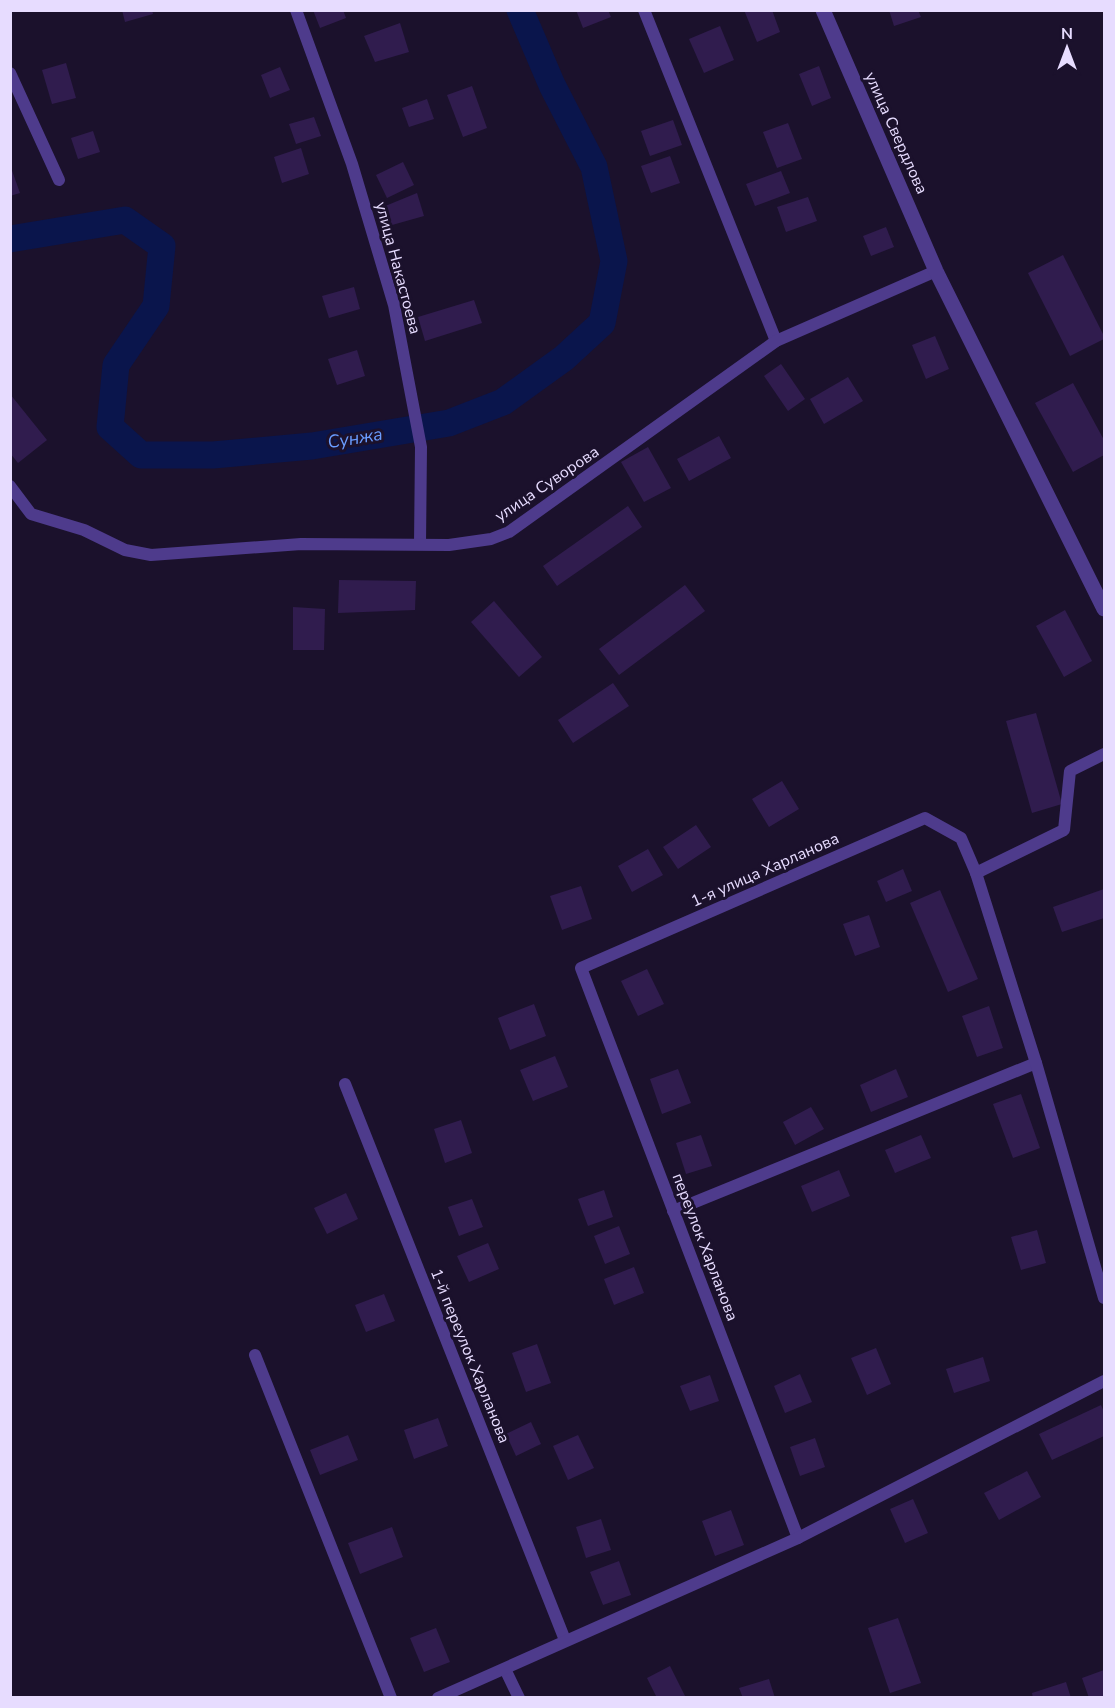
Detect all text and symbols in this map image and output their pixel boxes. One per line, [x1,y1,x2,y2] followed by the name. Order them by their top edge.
[1037,18,1097,78] north arrow
[1061,23,1073,45] text: N
[859,68,933,198] street label: улица Свердлова
[370,199,426,337] street label: улица Накастоева
[326,422,384,454] water label: Сунжа
[491,441,603,527] street label: улица Суворова
[688,827,842,913] street label: 1-я улица Харланова
[667,1170,743,1324] street label: переулок Харланова
[425,1265,515,1447] street label: 1-й переулок Харланова

